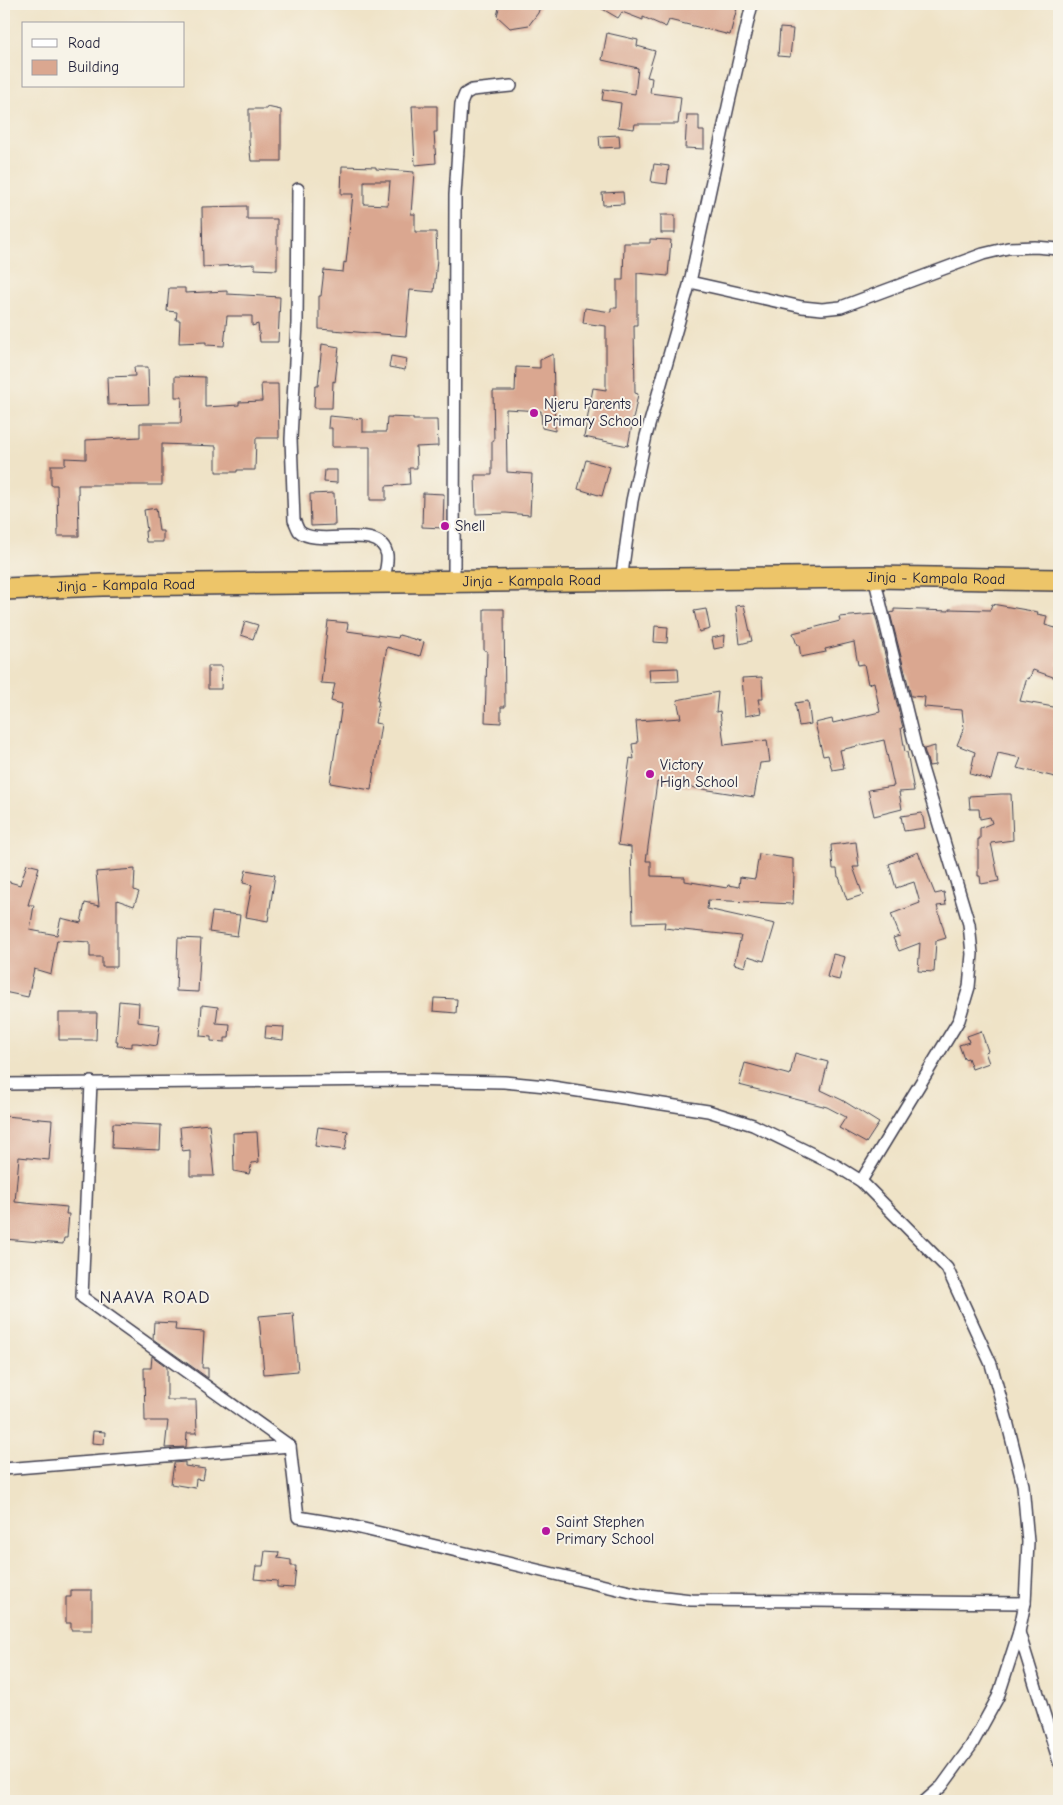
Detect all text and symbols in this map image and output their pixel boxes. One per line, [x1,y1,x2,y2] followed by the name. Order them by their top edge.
[22,22,185,88] legend
[68,34,100,52] text: Road
[68,58,119,76] text: Building
[544,395,642,430] place label: Njeru Parents Primary School
[528,407,540,419] marker: Njeru Parents Primary School
[455,517,485,535] place label: Shell
[439,520,451,532] marker: Shell
[866,568,1005,588] street label: Jinja - Kampala Road
[462,571,601,590] street label: Jinja - Kampala Road
[56,575,195,596] street label: Jinja - Kampala Road
[660,756,738,791] place label: Victory High School
[644,768,656,780] marker: Victory High School
[99,1287,211,1308] district label: NAAVA ROAD
[556,1513,654,1548] place label: Saint Stephen Primary School
[540,1525,552,1537] marker: Saint Stephen Primary School

